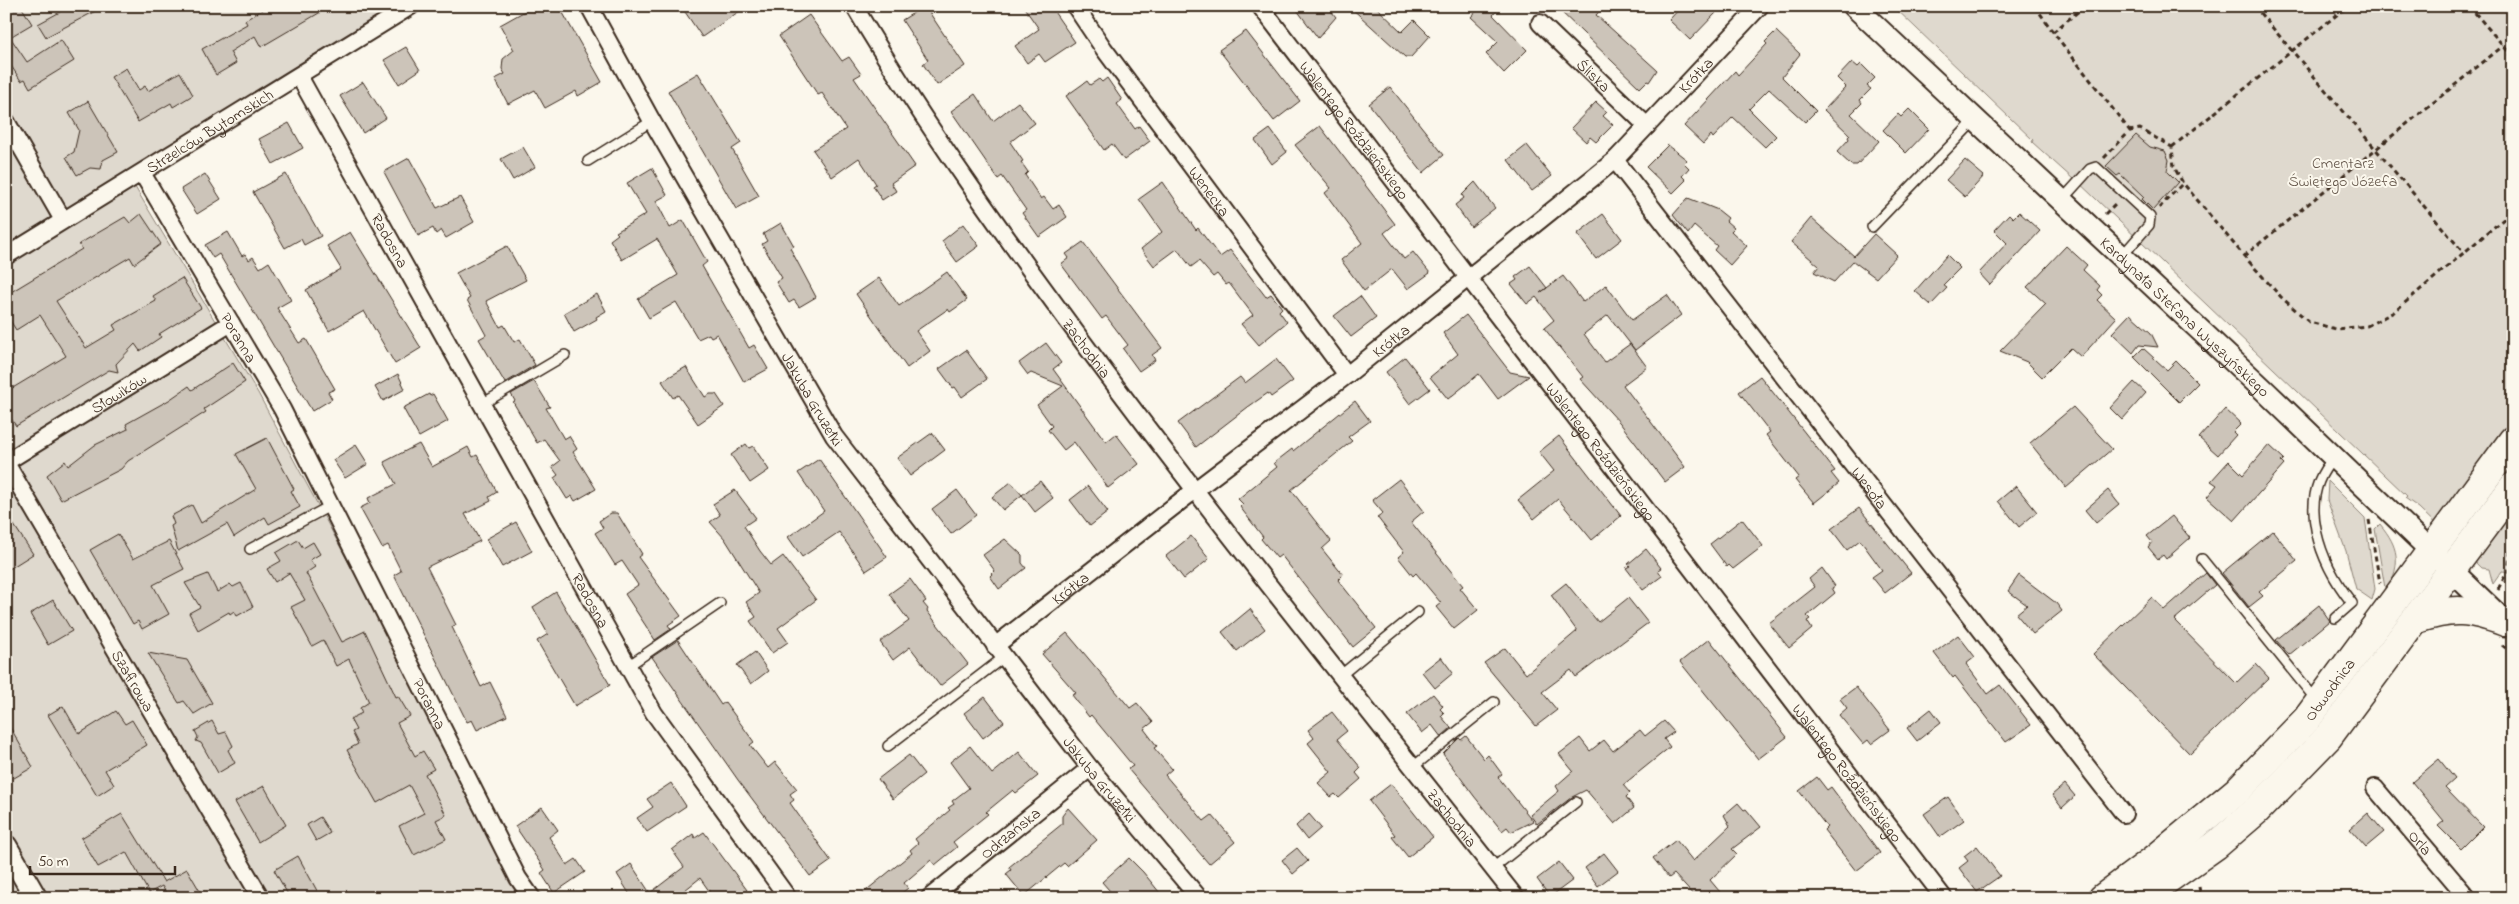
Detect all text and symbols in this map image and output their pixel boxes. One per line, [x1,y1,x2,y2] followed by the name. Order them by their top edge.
[1674,53,1720,100] street label: Krótka
[1570,54,1615,99] street label: Śliska
[1292,57,1414,205] street label: Walentego Roździeńskiego
[142,84,279,181] street label: Strzelców Bytomskich
[2289,152,2397,194] park label: Cmentarz Świętego Józefa
[1181,162,1235,222] street label: Wenecka
[364,209,414,273] street label: Radosna
[2094,232,2274,403] street label: Kardynała Stefana Wyszyńskiego
[213,309,262,368] street label: Poranna
[1055,314,1116,384] street label: Zachodnia
[1368,319,1416,364] street label: Krótka
[774,348,848,452] street label: Jakuba Gruzełki
[87,368,152,421] street label: Słowików
[1539,378,1661,527] street label: Walentego Roździeńskiego
[1844,462,1892,515] street label: Wesoła
[1047,567,1095,612] street label: Krótka
[564,569,614,633] street label: Radosna
[104,646,159,717] street label: Szafirowa
[2299,654,2362,727] street label: Obwodnica
[405,675,451,734] street label: Poranna
[1785,699,1907,848] street label: Walentego Roździeńskiego
[1056,732,1141,829] street label: Jakuba Gruzełki
[1420,784,1482,853] street label: Zachodnia
[976,802,1047,866] street label: Odrzańska
[2401,826,2437,862] street label: Orla
[30,844,175,876] scale bar
[38,851,69,873] text: 50 m

